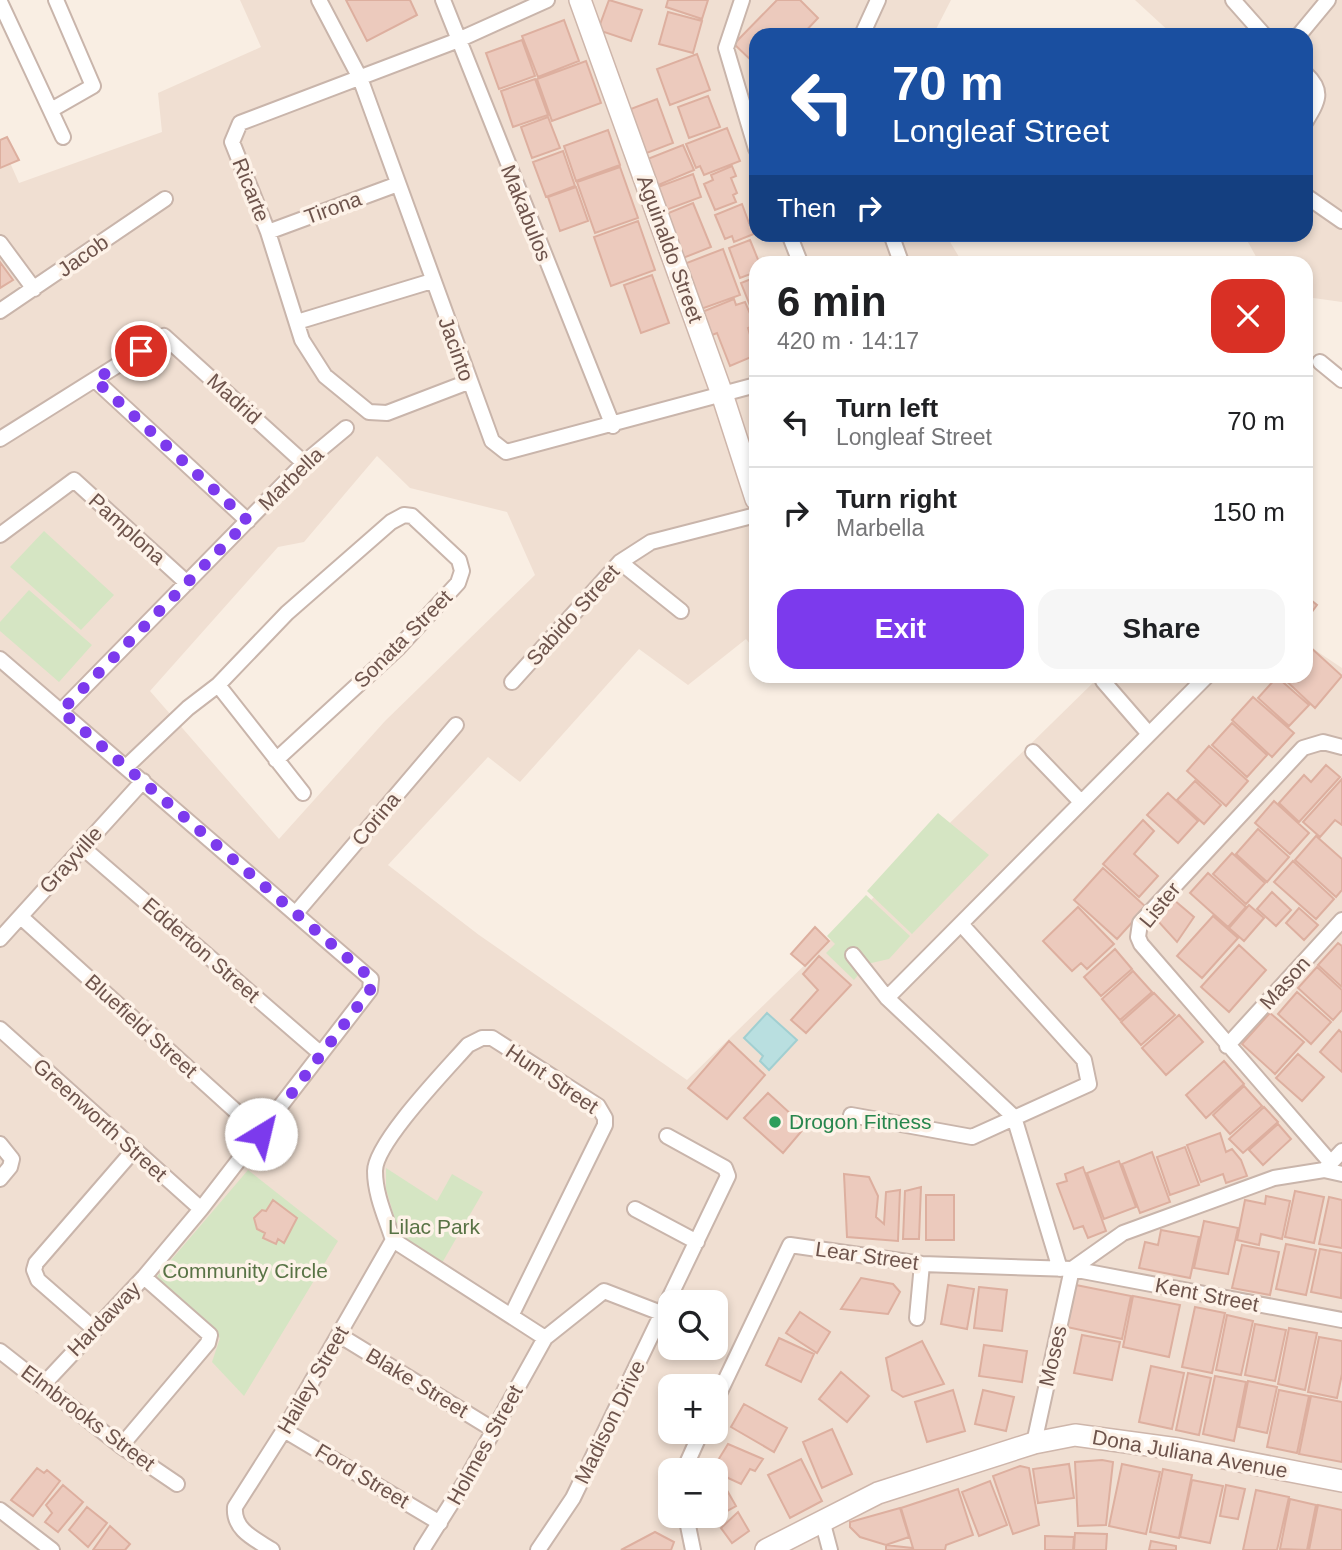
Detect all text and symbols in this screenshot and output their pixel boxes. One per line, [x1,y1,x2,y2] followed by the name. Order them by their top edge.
[777,56,868,147] icon: left
[892,56,1004,110] text: 70 m
[892,113,1109,149] text: Longleaf Street
[228,155,275,225] street label: Ricarte
[497,161,556,264] street label: Makabulos
[633,172,708,326] street label: Aguinaldo Street
[301,187,365,228] street label: Tirona
[850,189,888,227] icon: right
[777,193,836,223] text: Then
[53,230,112,281] street label: Jacob
[777,278,887,325] text: 6 min
[1211,279,1285,353] button: close
[434,314,479,384] street label: Jacinto
[111,321,171,381] pin
[777,328,919,354] text: 420 m · 14:17
[122,332,160,370] icon: arrive
[203,369,266,429] street label: Madrid
[836,393,938,423] text: Turn left
[777,403,815,441] icon: left
[1227,406,1285,436] text: 70 m
[836,424,992,450] text: Longleaf Street
[254,442,328,515] street label: Marbella
[836,484,957,514] text: Turn right
[85,488,170,569] street label: Pamplona
[777,494,815,532] icon: right
[1213,497,1285,527] text: 150 m
[836,515,924,541] text: Marbella
[522,560,624,670] street label: Sabido Street
[349,585,456,692] street label: Sonata Street
[777,589,1024,669] button: Exit
[1038,589,1285,669] button: Share
[347,787,405,850] street label: Corina
[35,822,107,898] street label: Grayville
[1135,877,1185,932] street label: Lister
[138,893,265,1007] street label: Edderton Street
[1255,952,1314,1014] street label: Mason
[81,969,202,1082] street label: Bluefield Street
[502,1039,603,1118] street label: Hunt Street
[29,1054,172,1186] street label: Greenworth Street
[224,1097,298,1171] position arrow
[789,1110,931,1133] place label: Drogon Fitness
[767,1114,783,1130] marker: Drogon Fitness
[388,1215,481,1238] park label: Lilac Park
[814,1237,920,1274] street label: Lear Street
[162,1259,328,1282] park label: Community Circle
[1153,1273,1261,1316] street label: Kent Street
[63,1276,145,1361] street label: Hardaway
[658,1290,728,1528] map controls
[658,1290,728,1360] button: search
[273,1322,353,1438] street label: Hailey Street
[1034,1323,1071,1389] street label: Moses
[362,1343,472,1422] street label: Blake Street
[570,1356,649,1487] street label: Madison Drive
[17,1360,160,1475] street label: Elmbrooks Street
[658,1374,728,1444] button: +
[442,1381,527,1509] street label: Holmes Street
[1091,1425,1290,1482] street label: Dona Juliana Avenue
[311,1439,413,1513] street label: Ford Street
[658,1458,728,1528] button: −

